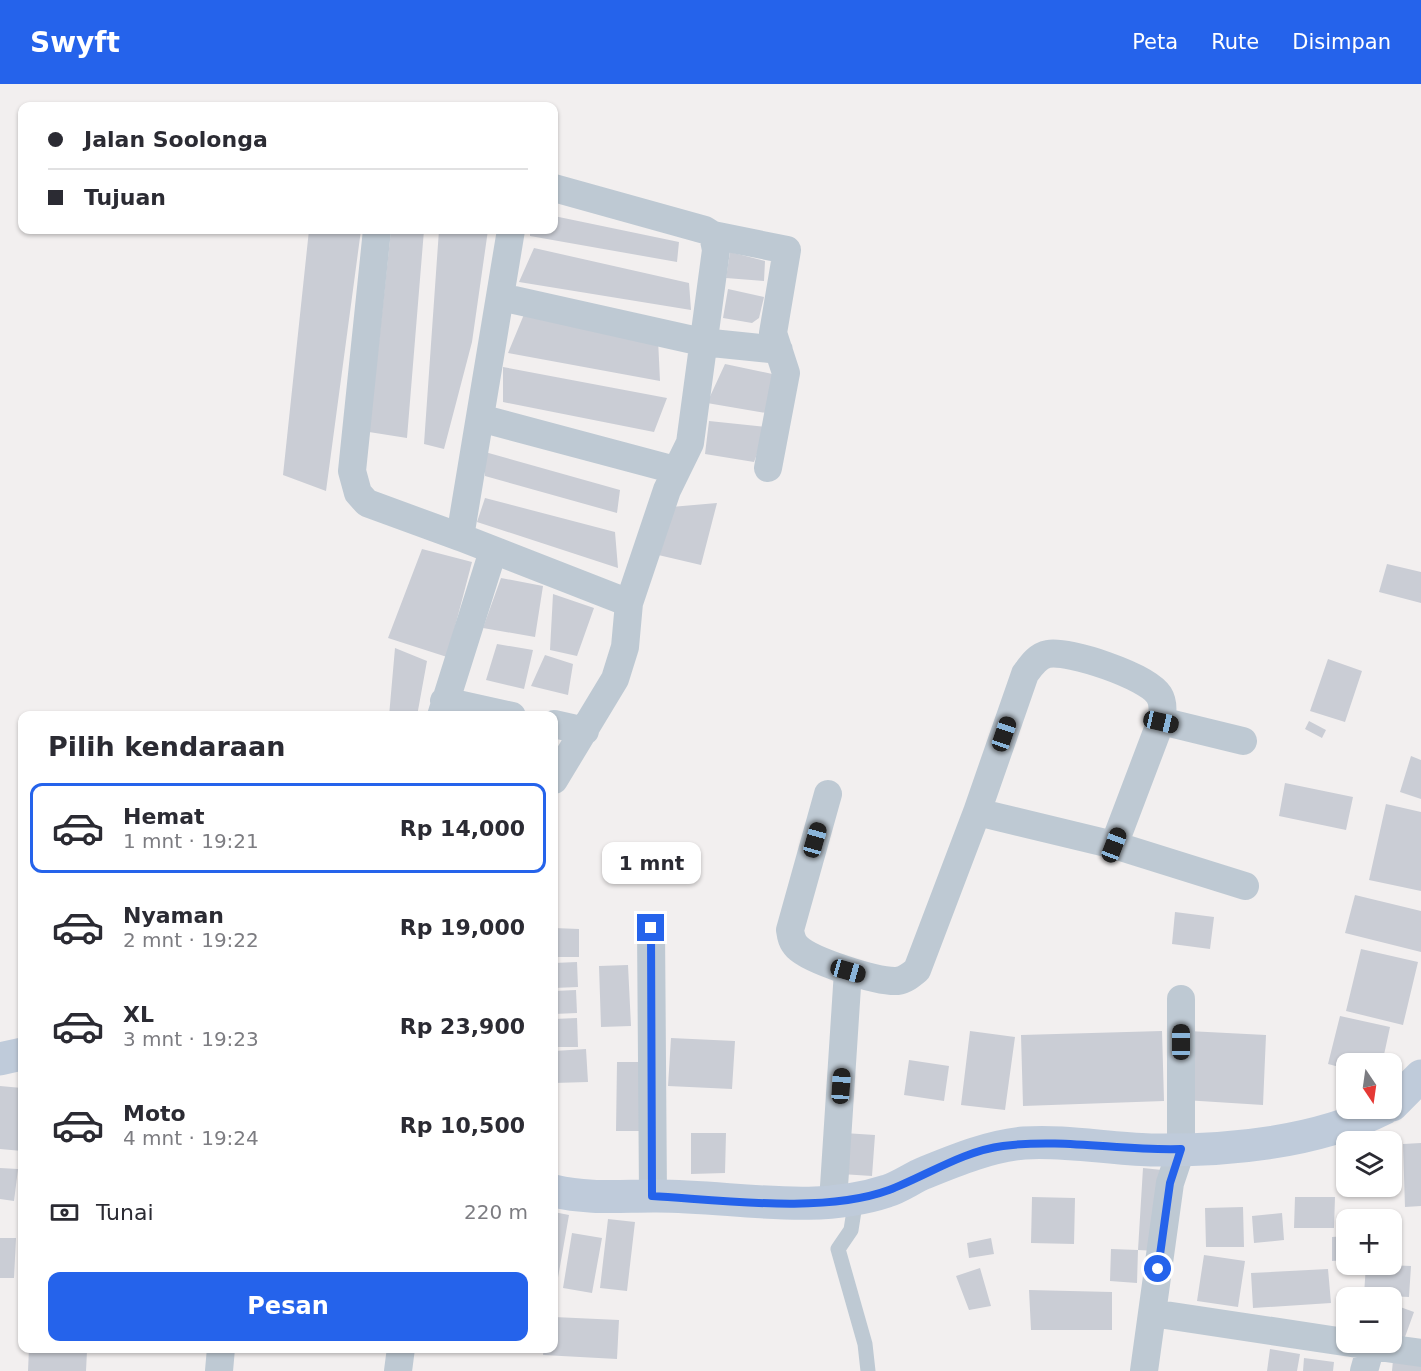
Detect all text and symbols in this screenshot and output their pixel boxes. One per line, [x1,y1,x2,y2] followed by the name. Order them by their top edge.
[30,26,120,59] text: Swyft
[1132,30,1178,54] text: Peta
[1211,30,1259,54] text: Rute
[1292,30,1391,54] text: Disimpan
[84,127,268,152] text: Jalan Soolonga
[84,185,166,210] text: Tujuan
[1141,709,1181,735] car
[990,714,1018,754] car
[48,731,285,762] text: Pilih kendaraan
[51,801,105,855] icon: car
[123,804,205,829] text: Hemat
[400,816,525,841] text: Rp 14,000
[801,820,829,860] car
[1099,825,1129,865] car
[123,829,259,853] text: 1 mnt · 19:21
[602,841,700,883] callout: 1 mnt
[619,851,684,875] text: 1 mnt
[51,900,105,954] icon: car
[123,903,224,928] text: Nyaman
[637,914,664,941] route end
[400,915,525,940] text: Rp 19,000
[123,928,259,952] text: 2 mnt · 19:22
[828,957,868,985] car
[51,999,105,1053] icon: car
[123,1002,154,1027] text: XL
[400,1014,525,1039] text: Rp 23,900
[1172,1024,1190,1060] car
[123,1027,259,1051] text: 3 mnt · 19:23
[1336,1053,1402,1119] north arrow
[1336,1053,1402,1353] map controls
[831,1067,851,1105] car
[51,1098,105,1152] icon: car
[123,1101,186,1126] text: Moto
[400,1113,525,1138] text: Rp 10,500
[123,1126,259,1150] text: 4 mnt · 19:24
[1336,1131,1402,1197] button: layers
[48,1196,81,1229] icon: cash
[96,1200,154,1225] text: Tunai
[464,1200,528,1224] text: 220 m
[1336,1209,1402,1275] button: +
[1144,1255,1171,1282] route start
[48,1272,528,1341] button: Pesan
[1336,1287,1402,1353] button: −

